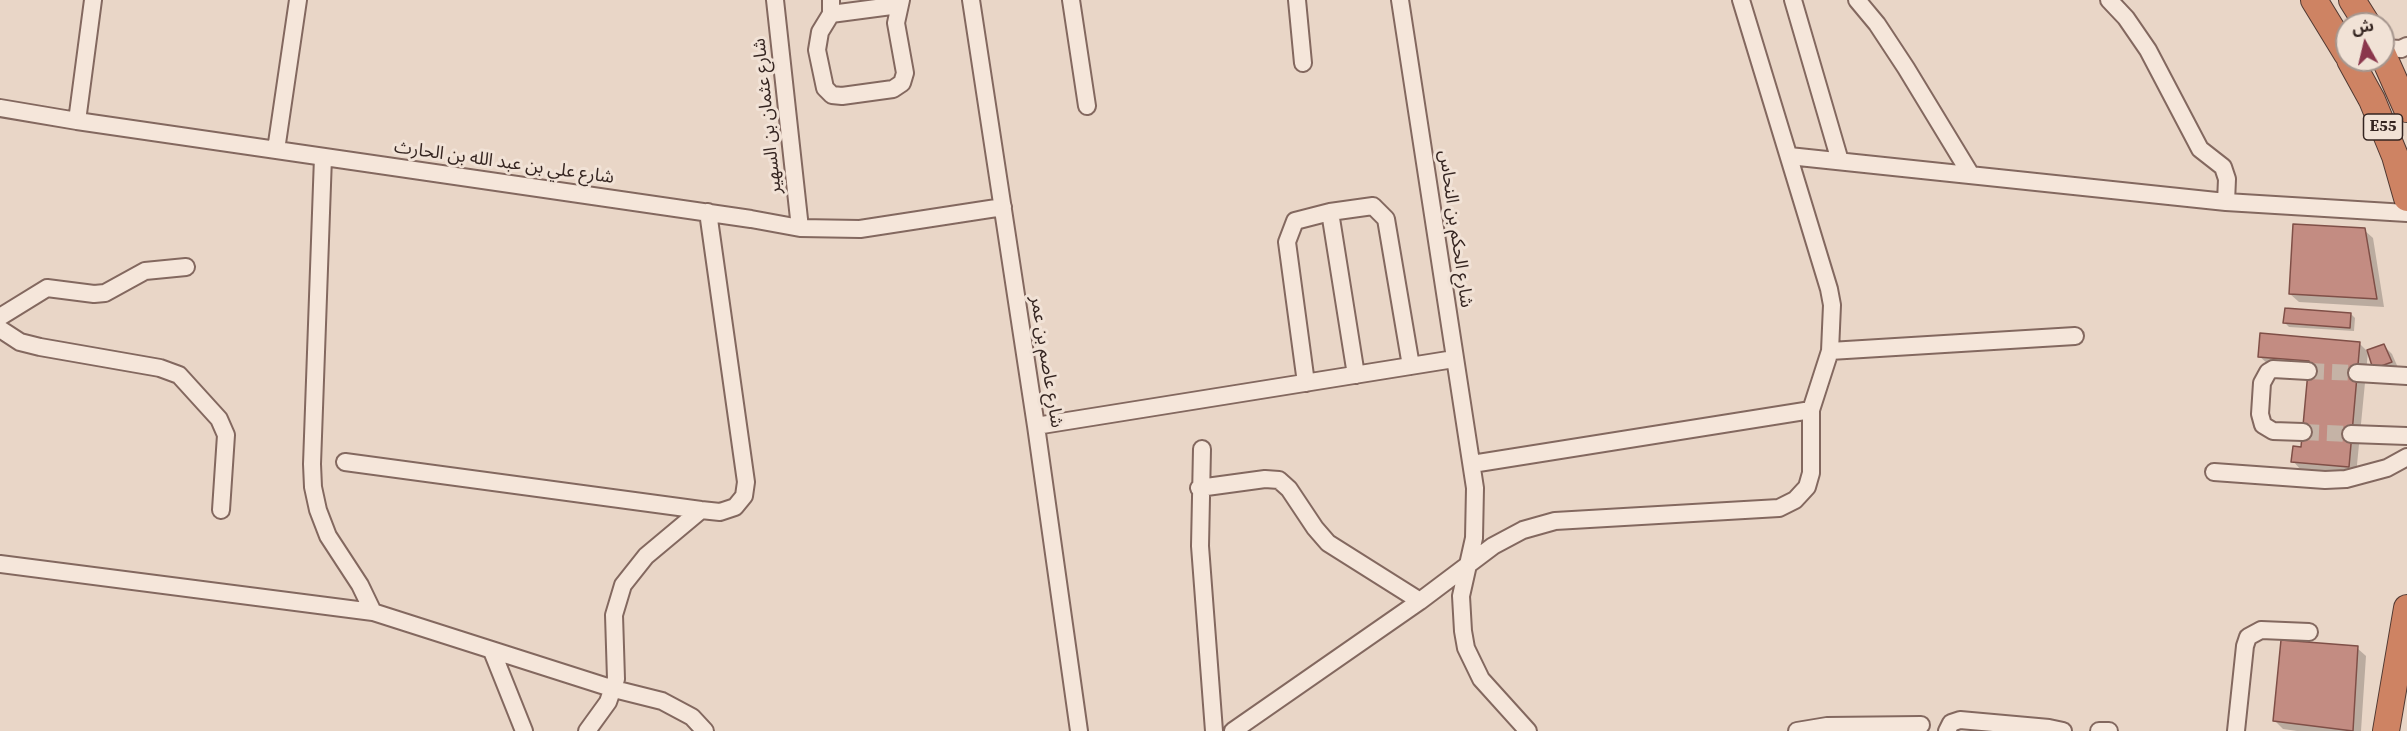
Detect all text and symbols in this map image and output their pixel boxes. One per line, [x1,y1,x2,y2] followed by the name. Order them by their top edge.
[2335,12,2395,72] north arrow
[2350,14,2375,39] text: ش
[749,37,787,195] street label: شارع عثمان بن السهير
[2364,114,2402,140] road number: E55
[393,137,615,189] street label: شارع علي بن عبد الله بن الحارث
[1433,149,1477,309] street label: شارع الحكم بن النحاس
[1025,295,1067,429] street label: شارع عاصم بن عمر

